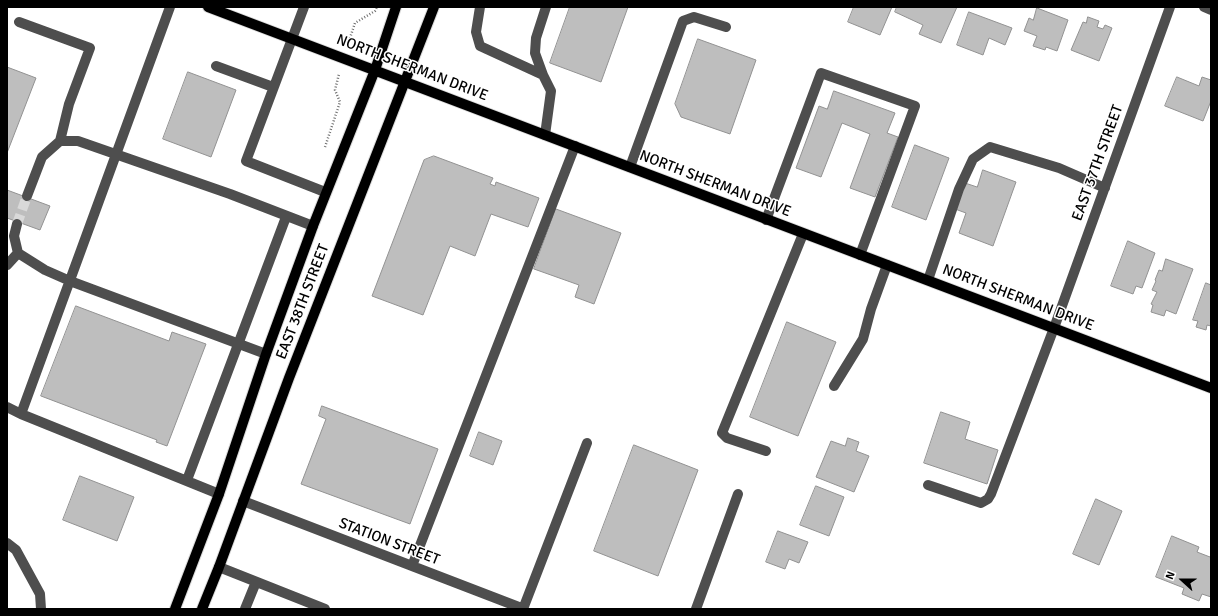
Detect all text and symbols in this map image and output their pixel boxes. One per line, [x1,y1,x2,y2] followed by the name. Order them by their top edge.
[334,31,490,105] street label: NORTH SHERMAN DRIVE
[1069,103,1127,223] street label: EAST 37TH STREET
[637,147,793,221] street label: NORTH SHERMAN DRIVE
[273,242,333,362] street label: EAST 38TH STREET
[940,261,1096,335] street label: NORTH SHERMAN DRIVE
[336,515,442,569] street label: STATION STREET
[1162,560,1202,600] north arrow
[1163,570,1178,581] text: N

